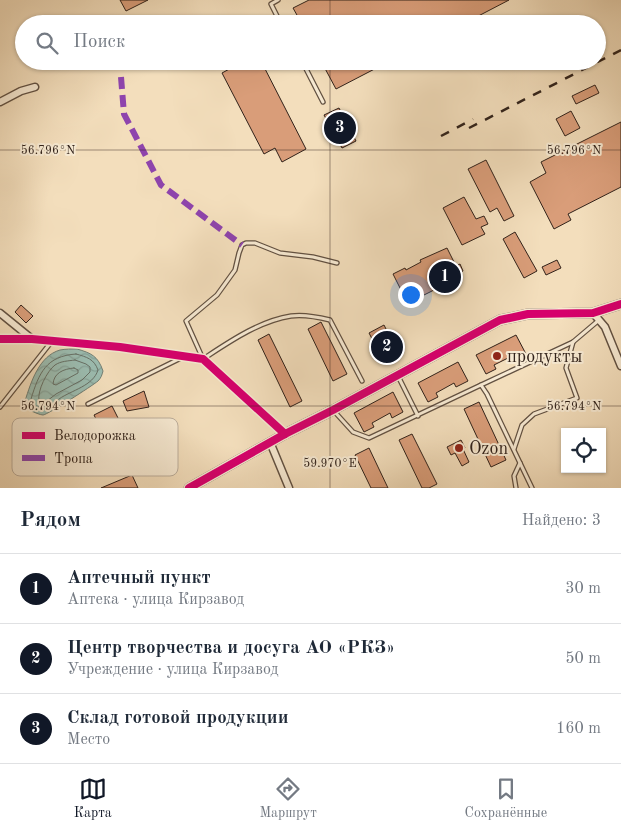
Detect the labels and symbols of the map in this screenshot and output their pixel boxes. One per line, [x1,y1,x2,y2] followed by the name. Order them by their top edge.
[324,109,356,147] pin: 3
[21,144,75,157] text: 56.796°N
[547,144,601,157] text: 56.796°N
[429,258,461,296] pin: 1
[398,282,424,308] your location
[371,328,403,366] pin: 2
[507,348,583,366] place label: продукты
[491,350,503,362] marker: продукты
[21,400,75,413] text: 56.794°N
[547,400,601,413] text: 56.794°N
[12,418,178,476] legend
[54,429,136,443] text: Велодорожка
[469,440,508,458] place label: Ozon
[453,442,465,454] marker: Ozon
[54,452,93,466] text: Тропа
[303,457,357,470] text: 59.970°E

